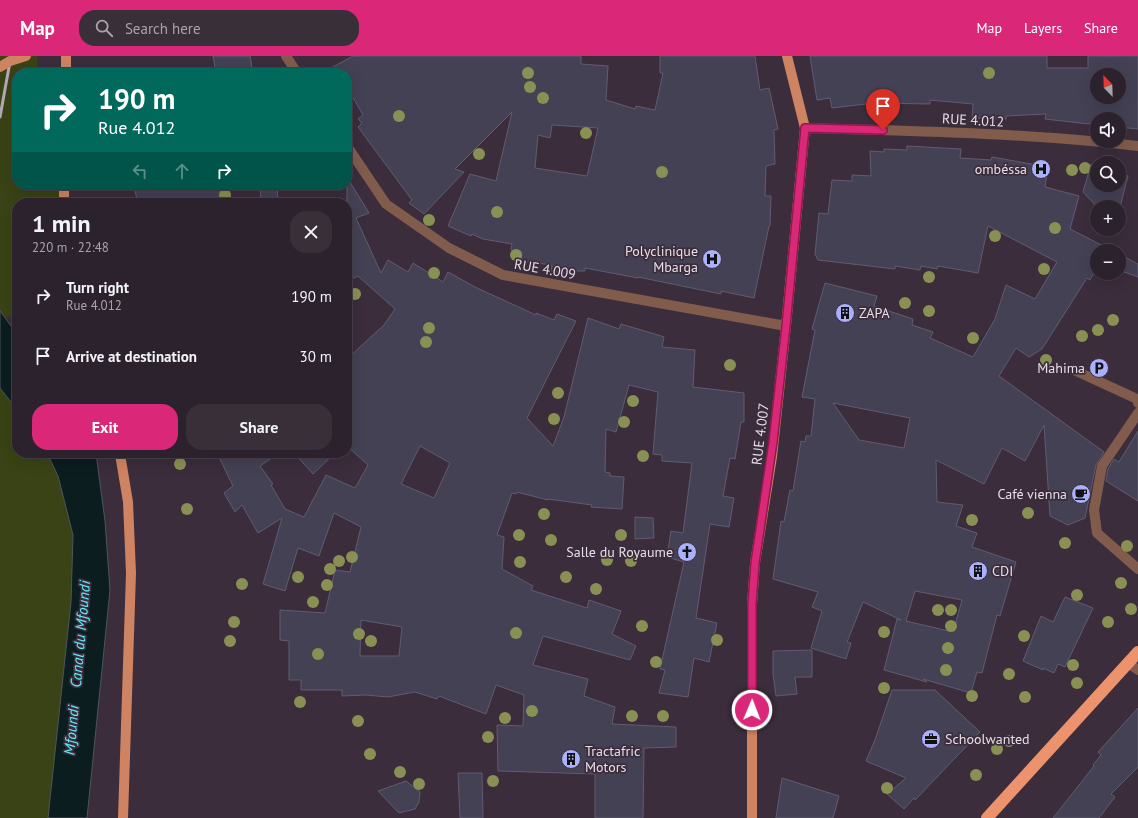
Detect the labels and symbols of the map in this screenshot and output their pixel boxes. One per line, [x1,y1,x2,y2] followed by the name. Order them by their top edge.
[1090,68,1126,104] north arrow
[866,89,900,130] pin
[941,109,1005,131] street label: RUE 4.012
[1030,158,1052,180] hospital icon: ombéssa
[975,160,1027,178] place label: ombéssa
[625,242,698,276] place label: Polyclinique Mbarga
[701,248,723,270] hospital icon: Polyclinique Mbarga
[513,255,577,283] street label: RUE 4.009
[834,302,856,324] building icon: ZAPA
[859,304,890,322] place label: ZAPA
[1088,357,1110,379] parking icon: Mahima
[1037,359,1085,377] place label: Mahima
[747,402,773,466] street label: RUE 4.007
[1070,483,1092,505] cafe icon: Café vienna
[997,485,1067,503] place label: Café vienna
[676,541,698,563] church icon: Salle du Royaume
[566,543,673,561] place label: Salle du Royaume
[967,560,989,582] building icon: CDI
[992,562,1013,580] place label: CDI
[66,579,94,688] water label: Canal du Mfoundi
[731,689,773,731] position arrow
[59,703,83,756] water label: Mfoundi
[920,728,942,750] office icon: Schoolwanted
[945,730,1030,748] place label: Schoolwanted
[585,742,640,776] place label: Tractafric Motors
[560,748,582,770] building icon: Tractafric Motors

